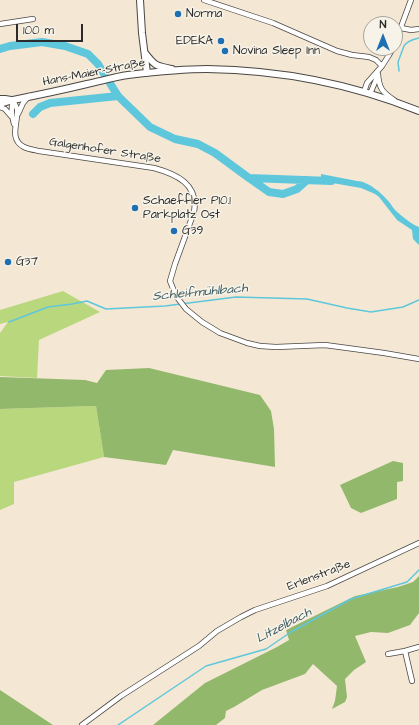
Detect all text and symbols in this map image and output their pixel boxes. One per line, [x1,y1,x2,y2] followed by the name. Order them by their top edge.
[186,7,222,21] place label: Norma
[173,9,183,19] marker: Norma
[18,16,85,42] scale bar
[363,16,403,56] north arrow
[380,17,386,32] text: N
[23,22,54,39] text: 100 m
[176,34,213,48] place label: EDEKA
[216,36,226,46] marker: EDEKA
[233,44,320,58] place label: Novina Sleep Inn
[220,46,230,56] marker: Novina Sleep Inn
[42,56,146,90] street label: Hans-Maier-Straße
[48,135,162,167] street label: Galgenhofer Straße
[143,194,231,222] place label: Schaeffler P10.1 Parkplatz Ost
[130,203,140,213] marker: Schaeffler P10.1 Parkplatz Ost
[182,224,203,238] place label: G39
[169,226,179,236] marker: G39
[16,255,38,269] place label: G37
[3,257,13,267] marker: G37
[152,281,248,305] water label: Schleifmühlbach
[285,557,353,595] street label: Erlenstraße
[254,605,314,647] water label: Litzelbach

